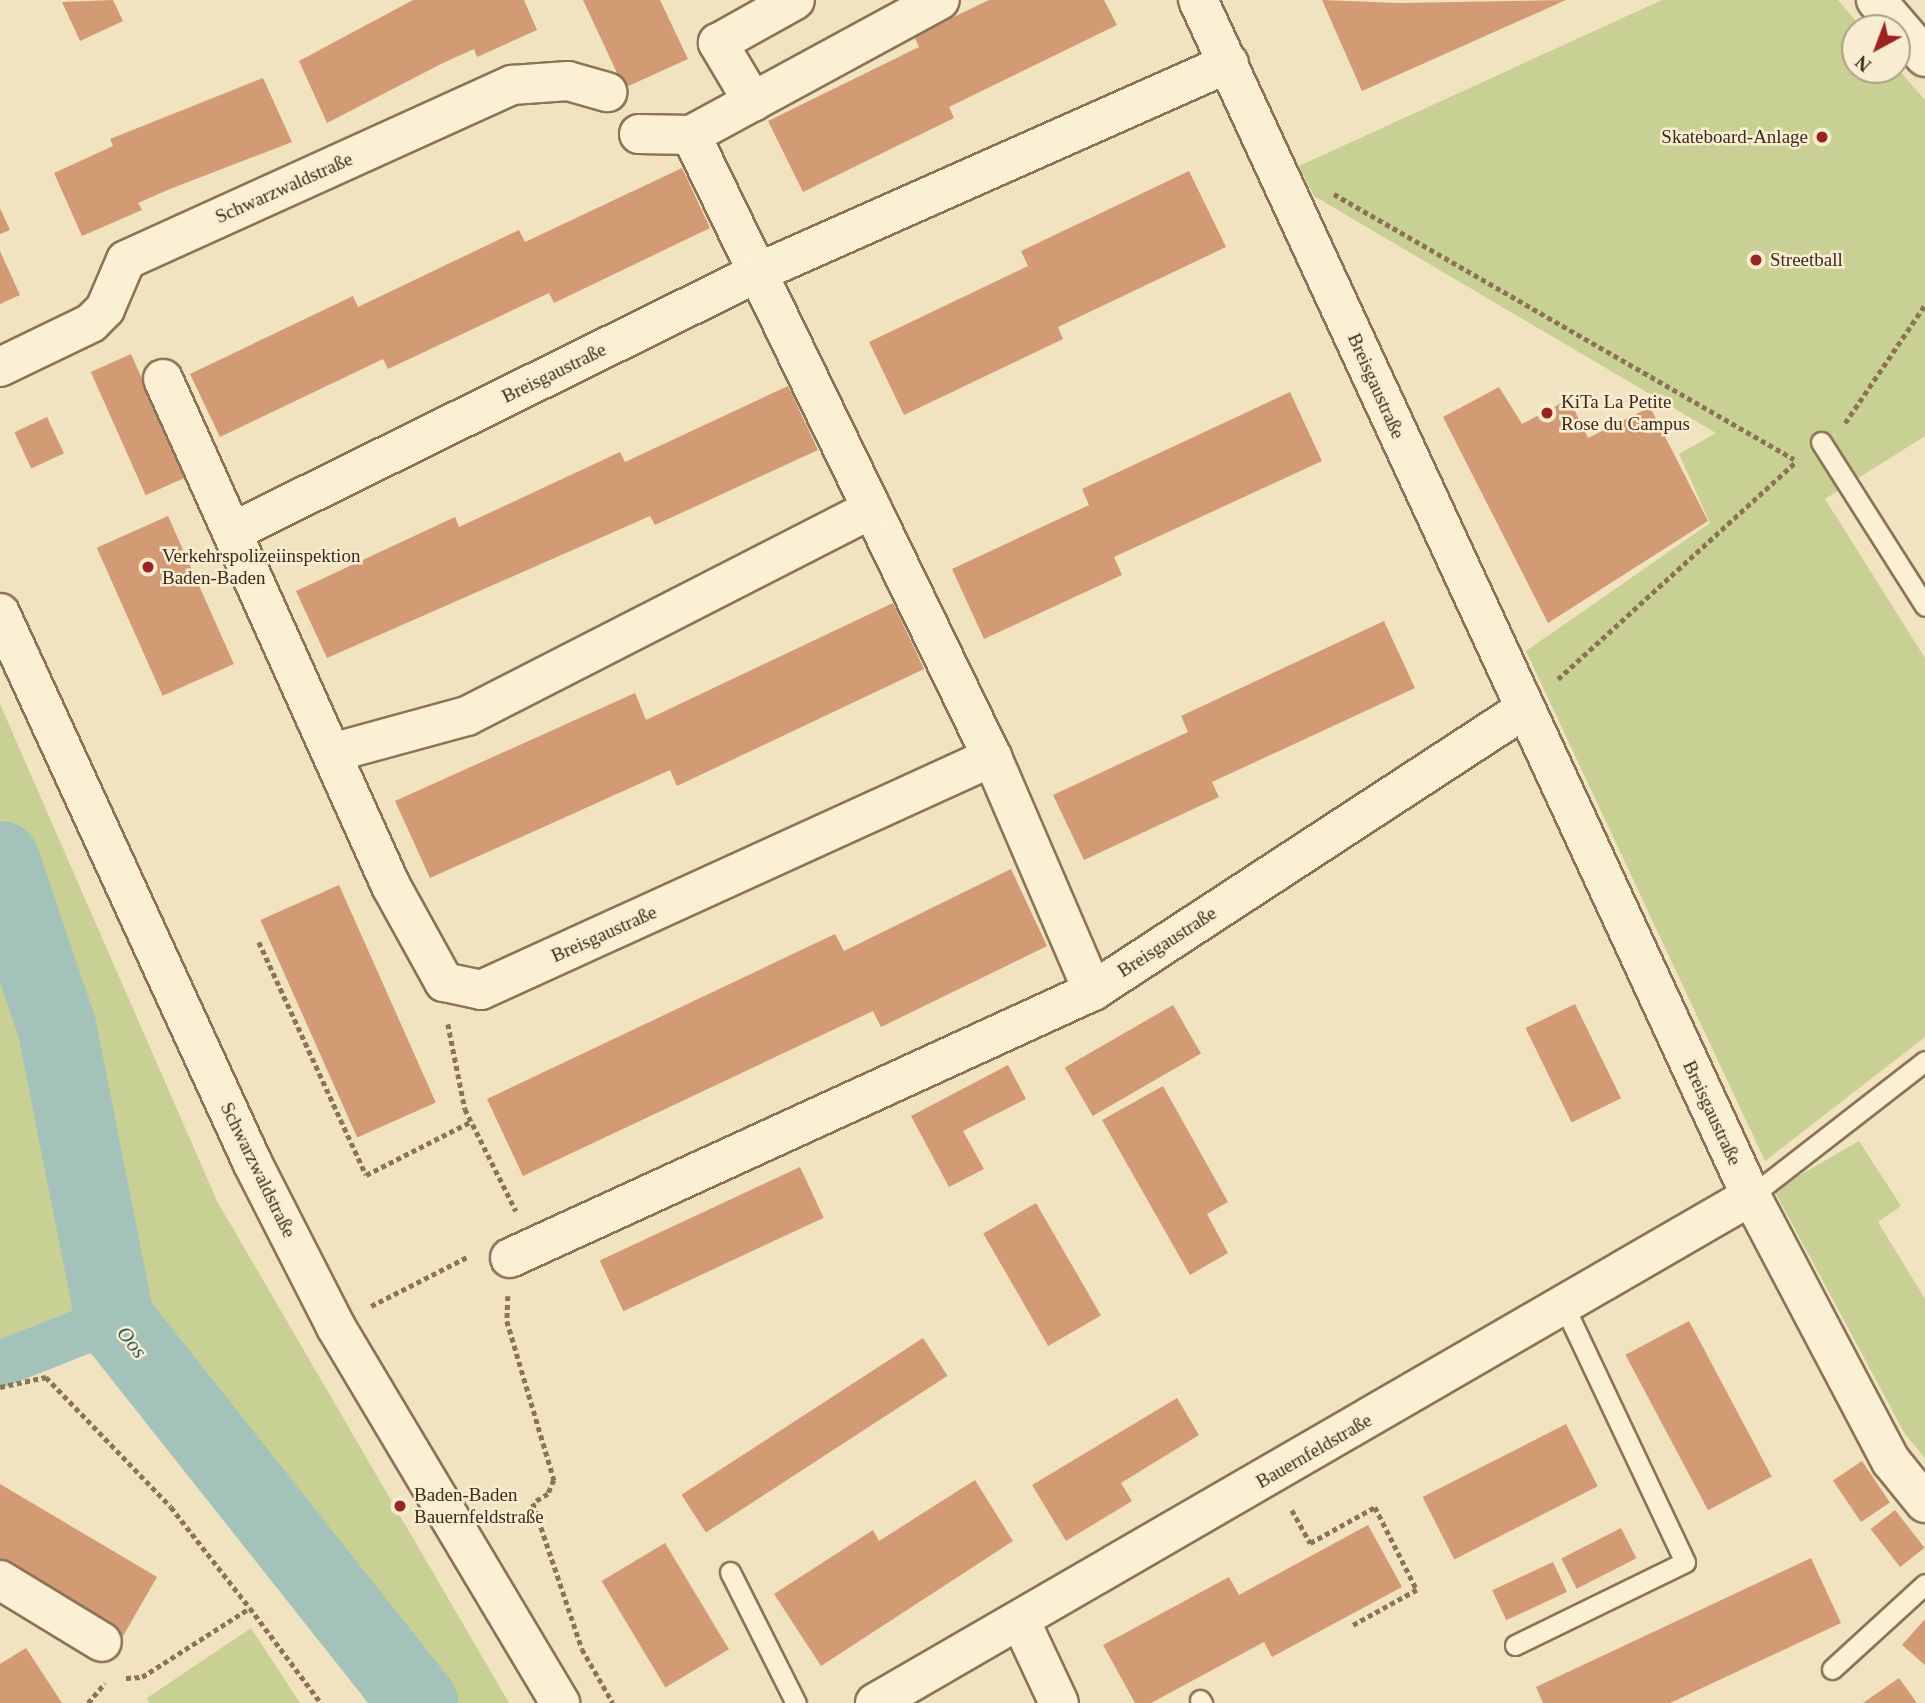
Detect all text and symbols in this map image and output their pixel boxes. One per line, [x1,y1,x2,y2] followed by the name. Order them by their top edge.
[1841,14,1911,84] north arrow
[1851,51,1875,76] text: N
[1661,126,1808,148] place label: Skateboard-Anlage
[1814,129,1830,145] marker: Skateboard-Anlage
[212,148,356,228] street label: Schwarzwaldstraße
[1770,249,1843,271] place label: Streetball
[1748,252,1764,268] marker: Streetball
[1343,330,1409,442] street label: Breisgaustraße
[498,338,610,408] street label: Breisgaustraße
[1561,391,1690,435] place label: KiTa La Petite Rose du Campus
[1539,405,1555,421] marker: KiTa La Petite Rose du Campus
[162,545,360,589] place label: Verkehrspolizeiinspektion Baden-Baden
[140,559,156,575] marker: Verkehrspolizeiinspektion Baden-Baden
[548,901,660,967] street label: Breisgaustraße
[1113,902,1221,982] street label: Breisgaustraße
[1678,1057,1746,1169] street label: Breisgaustraße
[215,1099,301,1241] street label: Schwarzwaldstraße
[112,1321,152,1363] water label: Oos
[1252,1409,1376,1493] street label: Bauernfeldstraße
[414,1484,544,1528] place label: Baden-Baden Bauernfeldstraße
[392,1498,408,1514] marker: Baden-Baden Bauernfeldstraße

